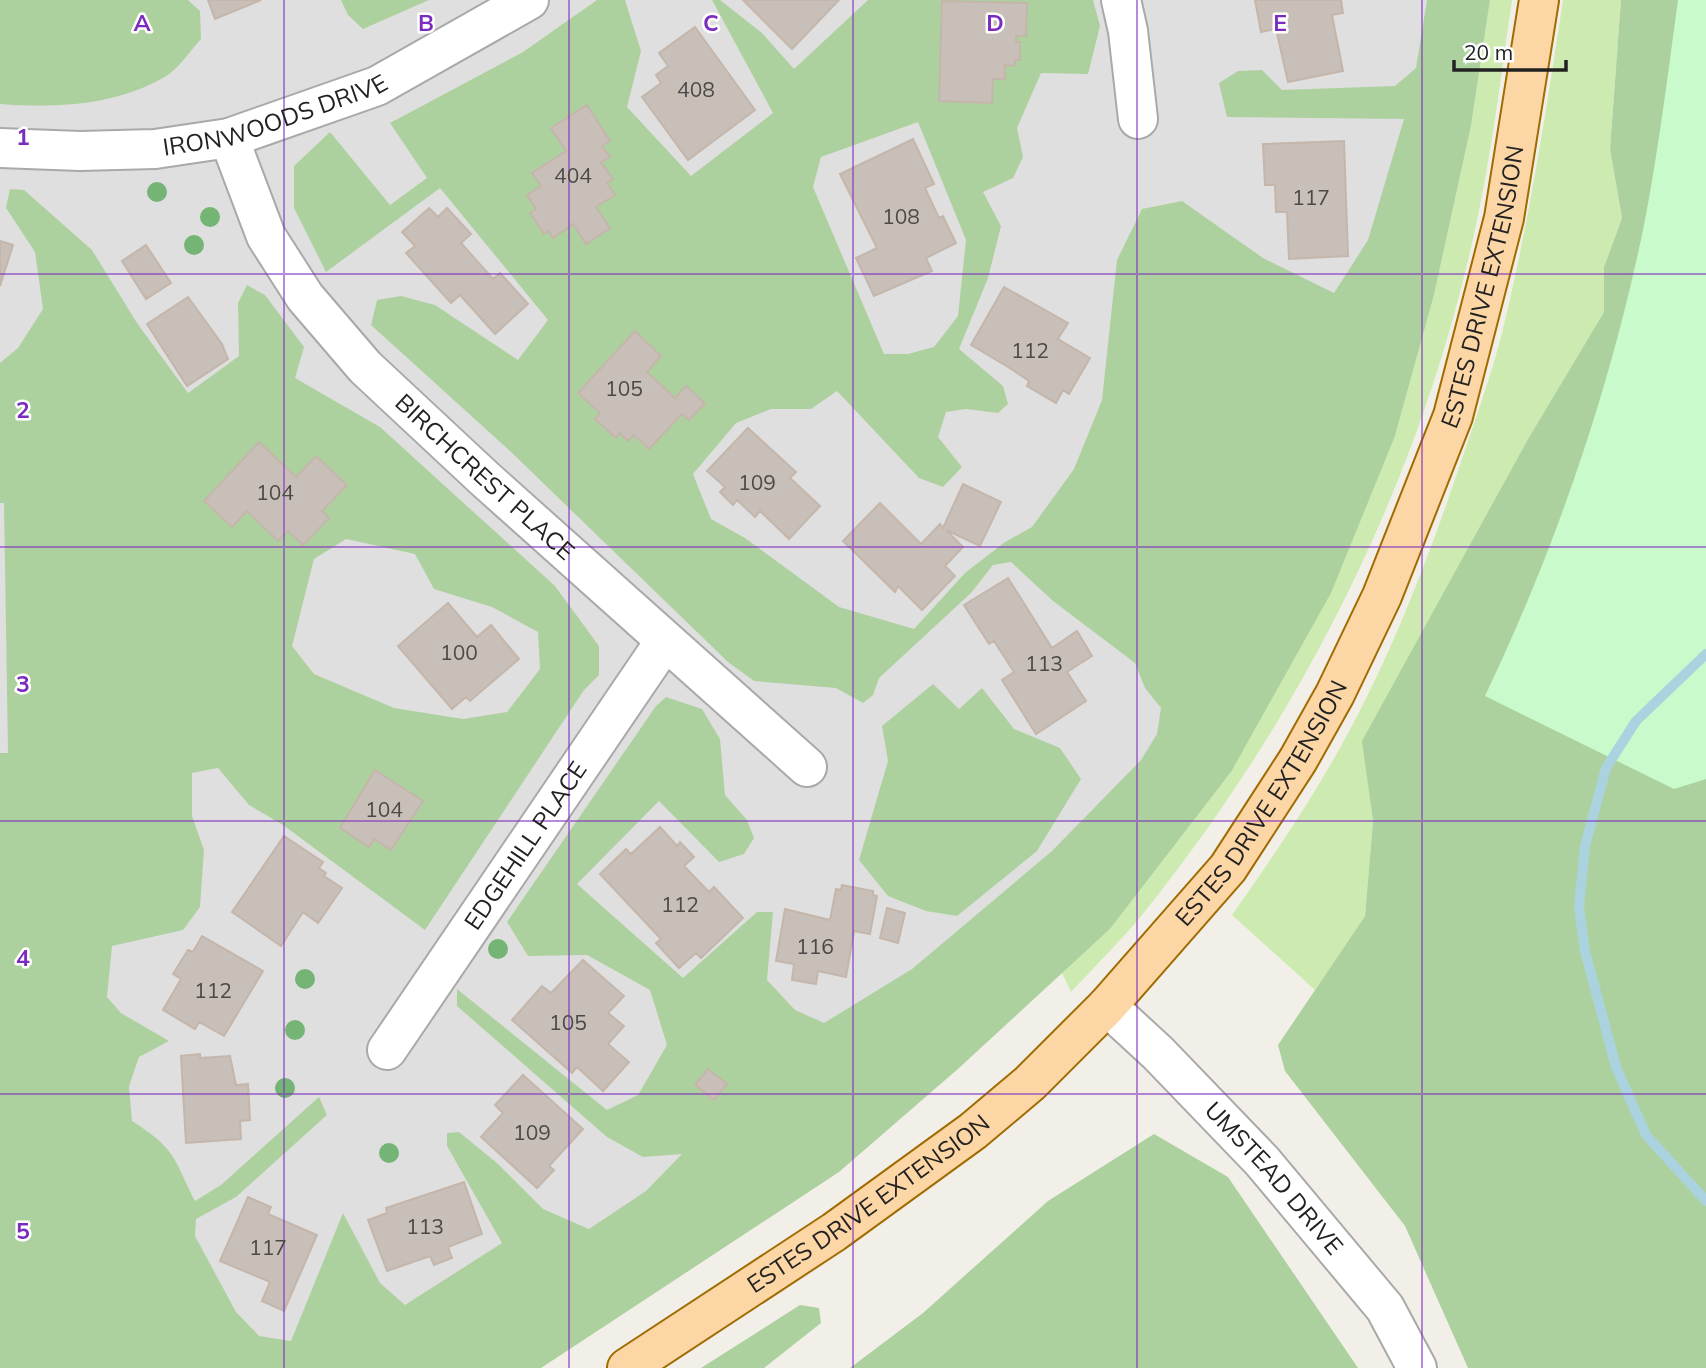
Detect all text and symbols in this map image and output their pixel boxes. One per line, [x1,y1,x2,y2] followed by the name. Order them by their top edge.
[133,8,151,37] text: A
[418,8,434,37] text: B
[703,8,719,37] text: C
[986,8,1004,37] text: D
[1273,8,1287,37] text: E
[1454,28,1566,72] scale bar
[1464,39,1513,65] text: 20 m
[161,67,393,162] street label: IRONWOODS DRIVE
[677,76,715,102] house number: 408
[16,122,30,151] text: 1
[1434,143,1529,432] street label: ESTES DRIVE EXTENSION
[554,162,592,188] house number: 404
[1292,184,1330,210] house number: 117
[882,203,920,229] house number: 108
[1011,337,1049,363] house number: 112
[605,375,643,401] house number: 105
[389,387,581,566] street label: BIRCHCREST PLACE
[16,395,30,424] text: 2
[738,469,776,495] house number: 109
[256,479,294,505] house number: 104
[440,639,478,665] house number: 100
[1025,650,1063,676] house number: 113
[16,669,30,698] text: 3
[1168,675,1353,932] street label: ESTES DRIVE EXTENSION
[457,755,593,935] street label: EDGEHILL PLACE
[365,796,403,822] house number: 104
[661,891,699,917] house number: 112
[796,933,834,959] house number: 116
[16,943,30,972] text: 4
[194,977,232,1003] house number: 112
[549,1009,587,1035] house number: 105
[1199,1095,1350,1260] street label: UMSTEAD DRIVE
[741,1108,995,1299] street label: ESTES DRIVE EXTENSION
[513,1119,551,1145] house number: 109
[406,1213,444,1239] house number: 113
[16,1216,30,1245] text: 5
[249,1234,287,1260] house number: 117

